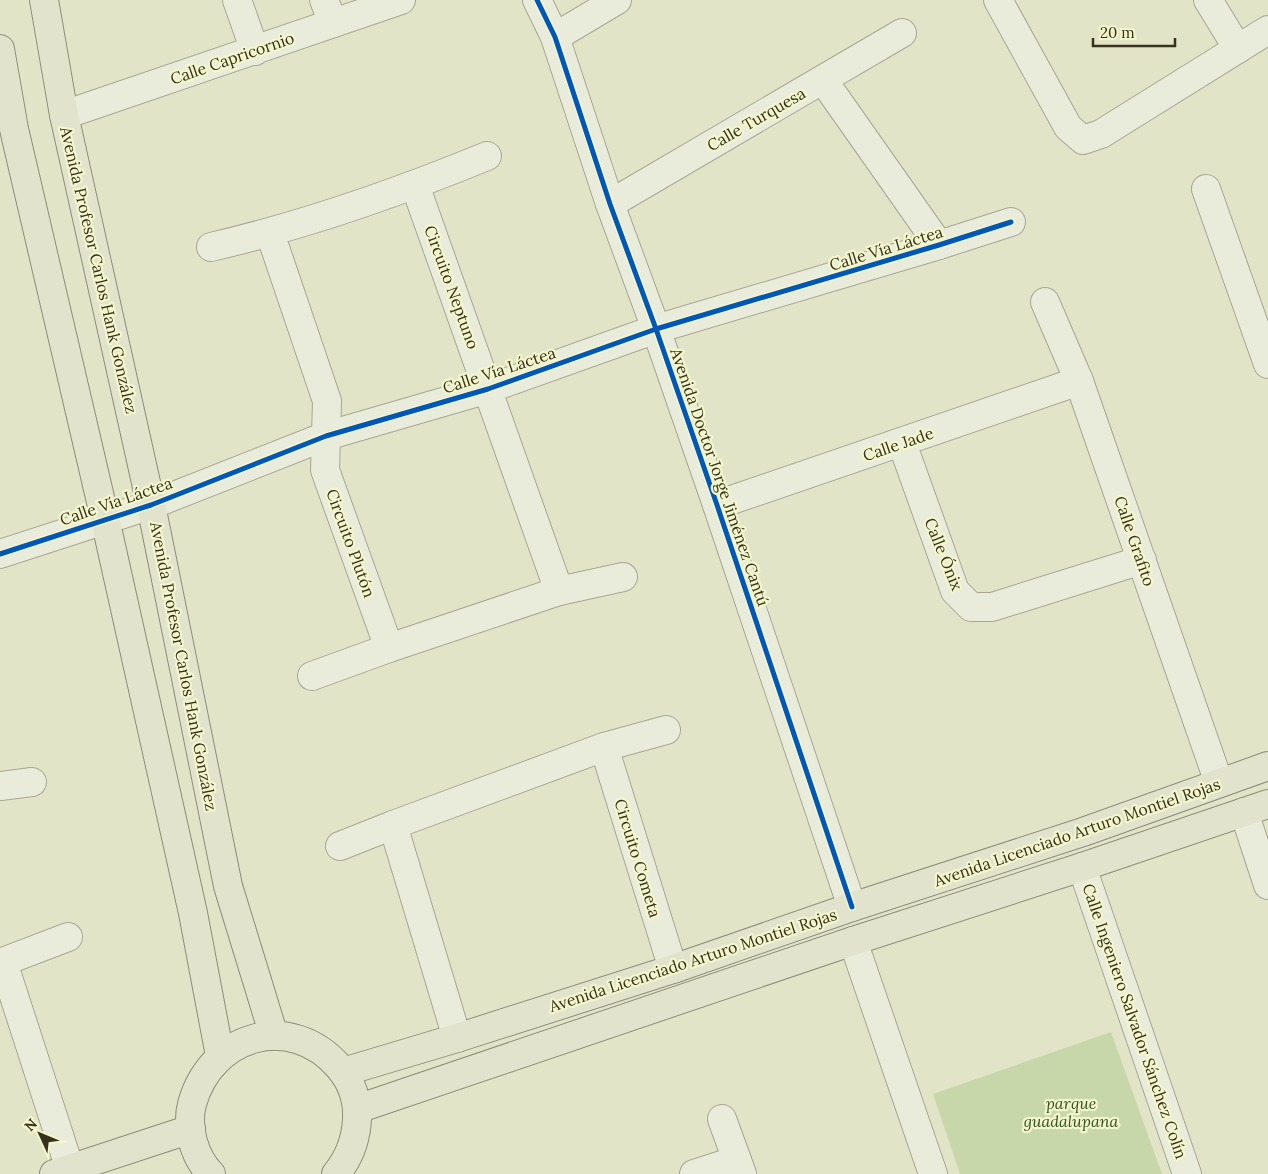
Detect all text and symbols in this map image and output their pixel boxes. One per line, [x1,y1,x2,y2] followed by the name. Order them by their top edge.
[1093,15,1176,47] scale bar
[1100,23,1135,42] text: 20 m
[167,27,297,89] street label: Calle Capricornio
[703,83,809,155] street label: Calle Turquesa
[56,124,142,415] street label: Avenida Profesor Carlos Hank González
[827,221,945,275] street label: Calle Vía Láctea
[420,222,484,352] street label: Circuito Neptuno
[440,342,558,398] street label: Calle Vía Láctea
[666,344,774,609] street label: Avenida Doctor Jorge Jiménez Cantú
[860,423,936,465] street label: Calle Jade
[57,472,175,530] street label: Calle Vía Láctea
[322,486,380,600] street label: Circuito Plutón
[1110,493,1160,589] street label: Calle Grafito
[920,515,968,594] street label: Calle Ónix
[146,519,222,812] street label: Avenida Profesor Carlos Hank González
[930,773,1223,891] street label: Avenida Licenciado Arturo Montiel Rojas
[610,796,666,920] street label: Circuito Cometa
[1078,881,1192,1162] street label: Calle Ingeniero Salvador Sánchez Colín
[546,904,839,1016] street label: Avenida Licenciado Arturo Montiel Rojas
[1024,1093,1119,1131] park label: parque guadalupana
[15,1109,65,1159] north arrow
[20,1115,41,1135] text: N

